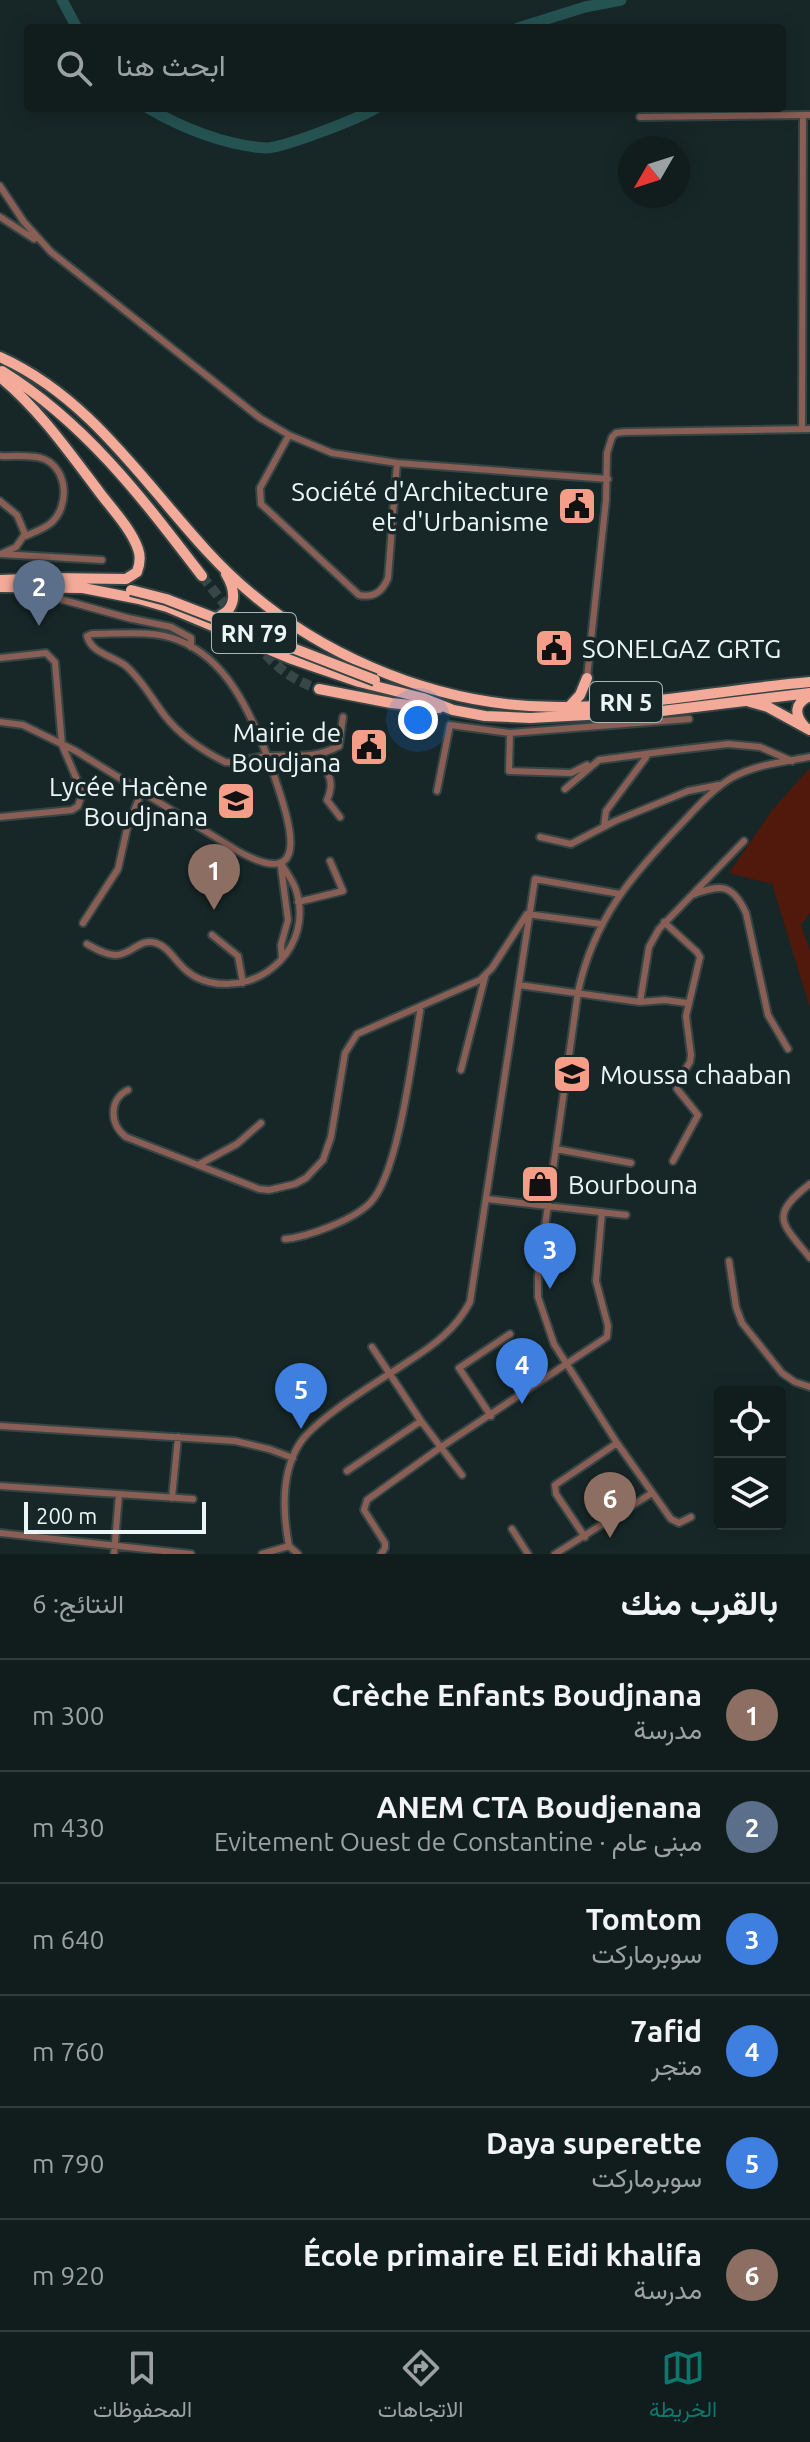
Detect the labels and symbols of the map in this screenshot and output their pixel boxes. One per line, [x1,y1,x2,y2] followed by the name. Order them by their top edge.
[618,136,690,208] north arrow
[291,477,549,536] place label: Société d'Architecture et d'Urbanisme
[556,485,598,527] public building icon: Société d'Architecture et d'Urbanisme
[13,560,65,626] pin: 2
[212,613,296,653] road number: RN 79
[533,627,575,669] public building icon: SONELGAZ GRTG
[582,634,781,663] place label: SONELGAZ GRTG
[590,682,662,722] road number: RN 5
[398,700,438,740] your location
[231,718,341,777] place label: Mairie de Boudjana
[348,726,390,768] public building icon: Mairie de Boudjana
[49,772,208,831] place label: Lycée Hacène Boudjnana
[215,780,257,822] school or university icon: Lycée Hacène Boudjnana
[188,844,240,910] pin: 1
[551,1053,593,1095] school or university icon: Moussa chaaban
[600,1060,792,1089] place label: Moussa chaaban
[519,1163,561,1205] shop icon: Bourbouna
[568,1170,698,1199] place label: Bourbouna
[524,1223,576,1289] pin: 3
[496,1338,548,1404] pin: 4
[275,1363,327,1429] pin: 5
[584,1472,636,1538] pin: 6
[24,1498,206,1534] scale bar

